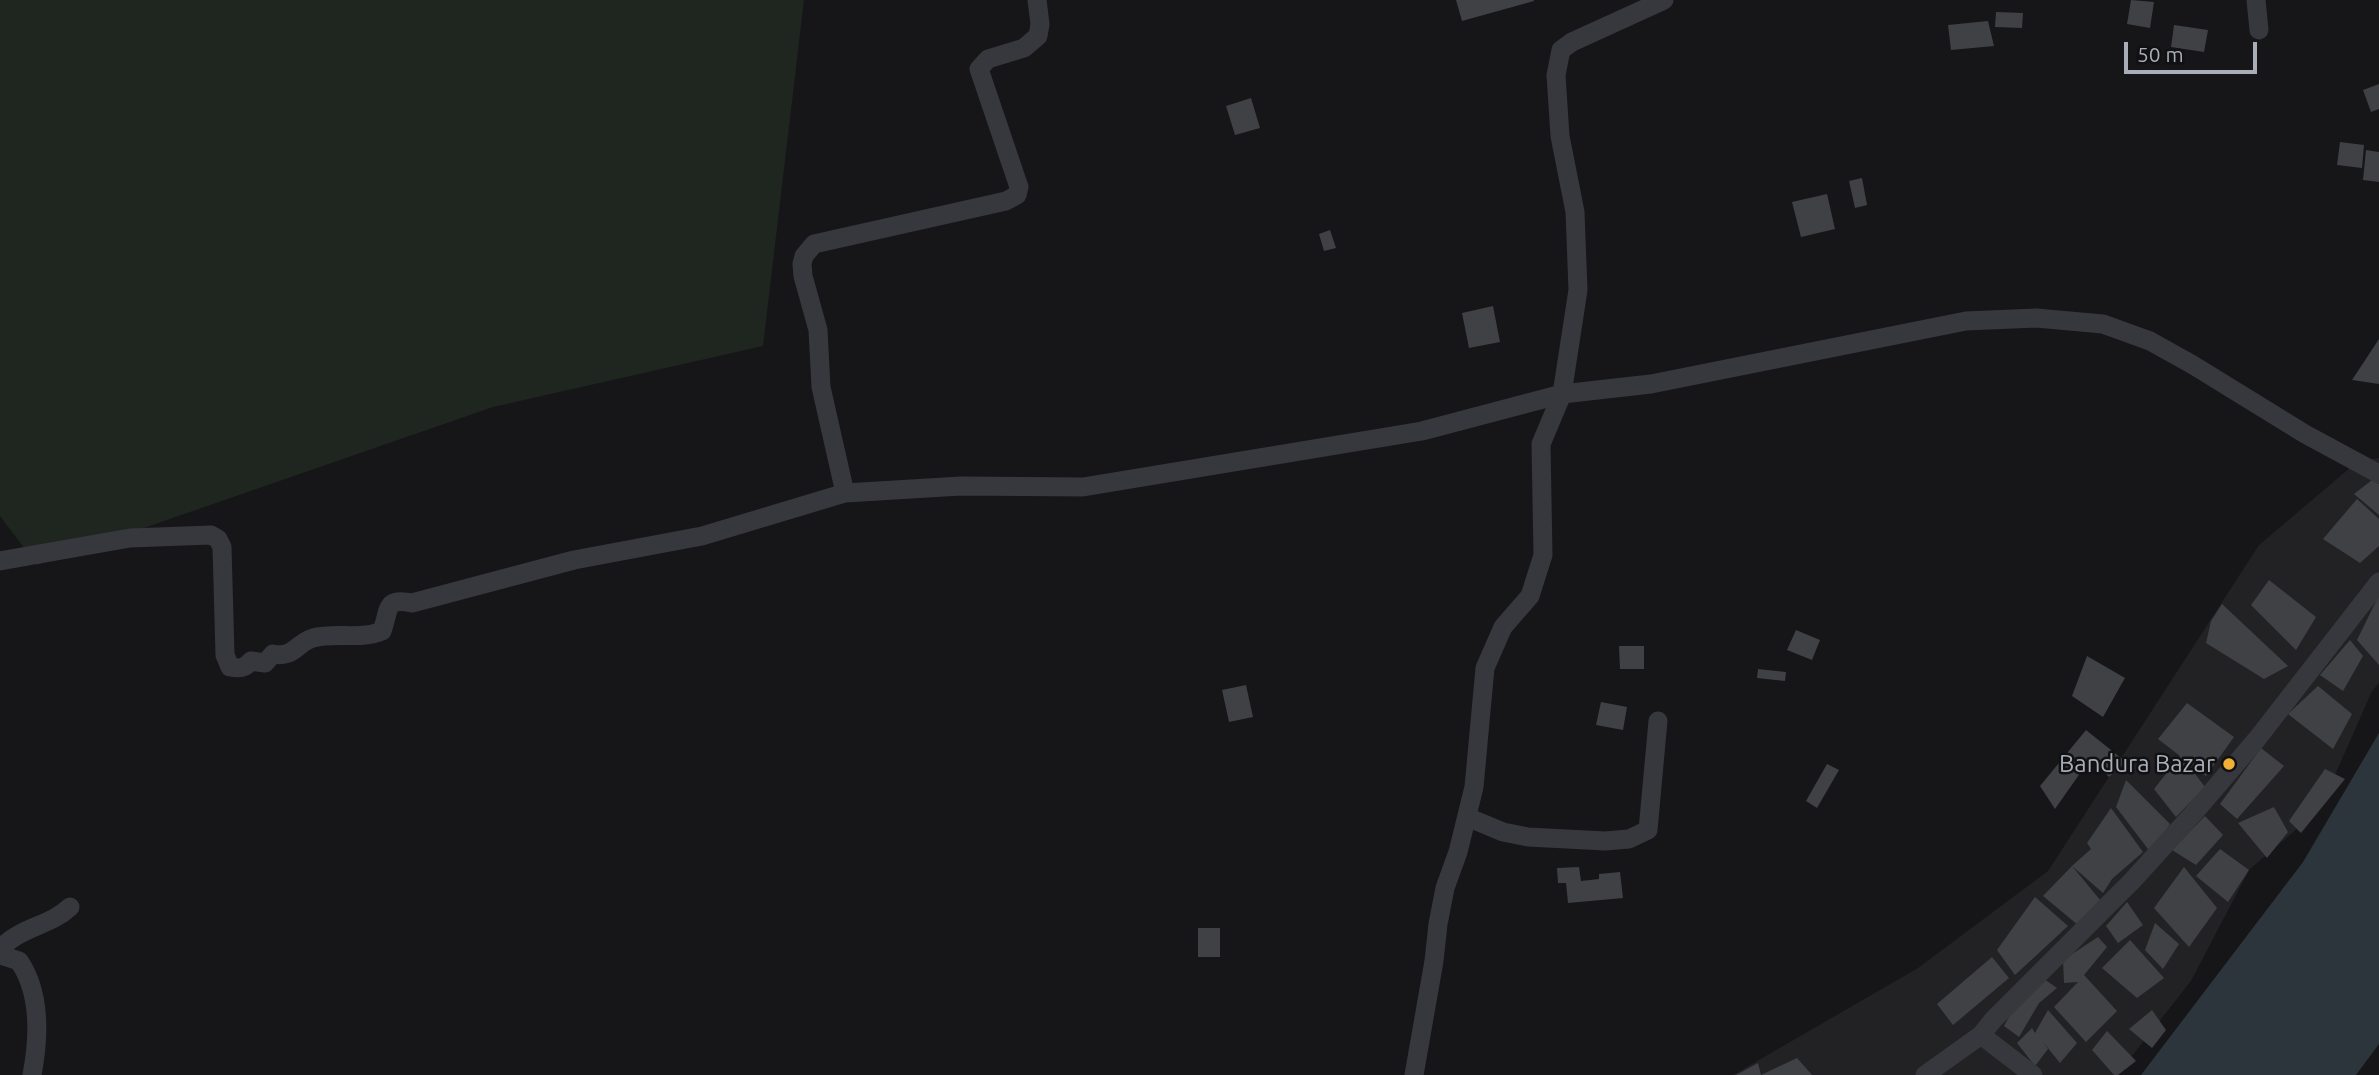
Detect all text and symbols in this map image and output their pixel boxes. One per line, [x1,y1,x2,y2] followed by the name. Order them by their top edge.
[2127,28,2260,72] scale bar
[2137,42,2184,66] text: 50 m
[2059,750,2215,778] place label: Bandura Bazar
[2221,756,2237,772] marker: Bandura Bazar

